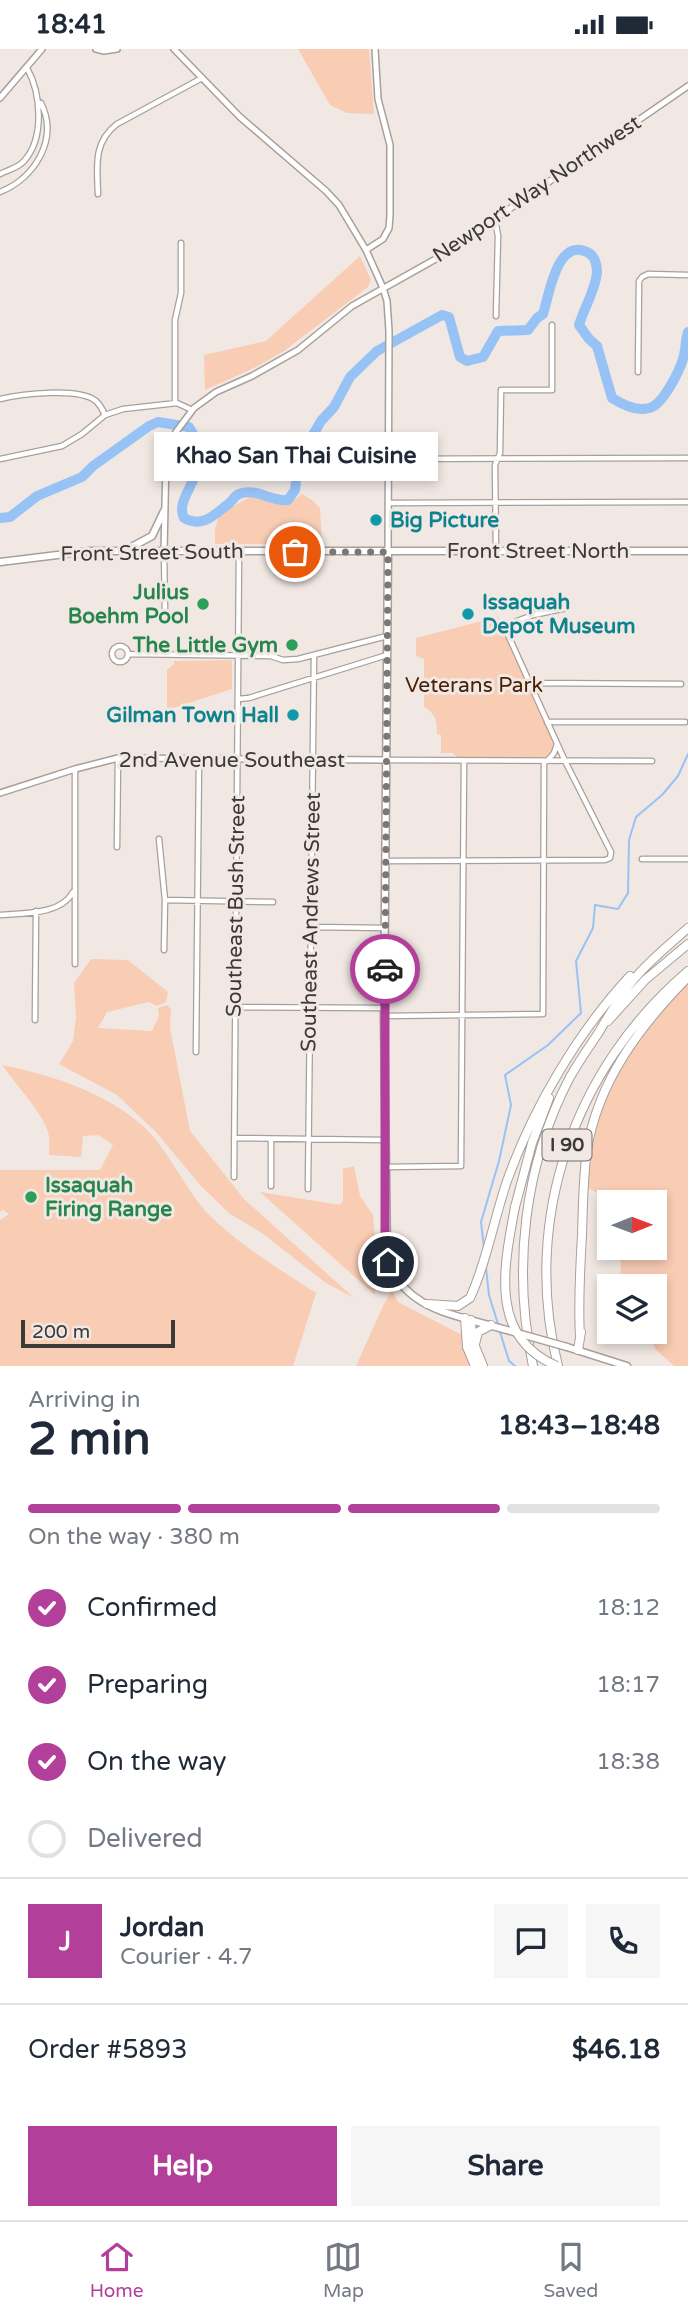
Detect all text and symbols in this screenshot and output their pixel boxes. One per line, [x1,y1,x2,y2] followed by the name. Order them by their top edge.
[35,9,107,40] text: 18:41
[428,110,646,268] street label: Newport Way Northwest
[153,433,437,482] callout: Khao San Thai Cuisine
[175,442,417,470] text: Khao San Thai Cuisine
[390,508,499,533] place label: Big Picture
[368,512,384,528] marker: Big Picture
[265,522,325,582] pin
[276,533,314,571] icon: bag
[60,539,244,567] street label: Front Street South
[447,539,629,564] street label: Front Street North
[68,580,189,629] place label: Julius Boehm Pool
[482,590,636,639] place label: Issaquah Depot Museum
[195,596,211,612] marker: Julius Boehm Pool
[460,606,476,622] marker: Issaquah Depot Museum
[132,633,278,658] place label: The Little Gym
[284,637,300,653] marker: The Little Gym
[405,673,543,698] park label: Veterans Park
[106,703,279,728] place label: Gilman Town Hall
[285,707,301,723] marker: Gilman Town Hall
[119,748,345,773] street label: 2nd Avenue Southeast
[296,792,326,1052] street label: Southeast Andrews Street
[222,795,250,1017] street label: Southeast Bush Street
[350,934,420,1004] courier
[366,950,404,988] icon: car
[542,1129,592,1161] road number: I 90
[45,1173,172,1222] place label: Issaquah Firing Range
[23,1189,39,1205] marker: Issaquah Firing Range
[597,1190,667,1260] north arrow
[597,1190,667,1344] map controls
[358,1232,418,1292] pin
[369,1243,407,1281] icon: home
[597,1274,667,1344] button: layers
[21,1317,175,1349] scale bar
[32,1321,90,1343] text: 200 m
[28,1386,141,1414] text: Arriving in
[498,1410,660,1441] text: 18:43–18:48
[28,1412,151,1467] text: 2 min
[28,1523,240,1551] text: On the way · 380 m
[28,1589,66,1627] icon: check
[87,1592,217,1623] text: Confirmed
[596,1594,660,1622] text: 18:12
[28,1666,66,1704] icon: check
[87,1669,208,1700] text: Preparing
[596,1671,660,1699] text: 18:17
[28,1743,66,1781] icon: check
[87,1746,227,1777] text: On the way
[596,1748,660,1776] text: 18:38
[87,1823,203,1854] text: Delivered
[494,1904,568,1978] button: chat
[586,1904,660,1978] button: phone
[120,1912,204,1943] text: Jordan
[59,1926,71,1957] text: J
[120,1943,253,1971] text: Courier · 4.7
[28,2034,188,2065] text: Order #5893
[572,2034,660,2065] text: $46.18
[28,2126,337,2206] button: Help
[351,2126,660,2206] button: Share
[90,2238,144,2302] tab: Home
[323,2238,364,2302] tab: Map
[543,2238,598,2302] tab: Saved

